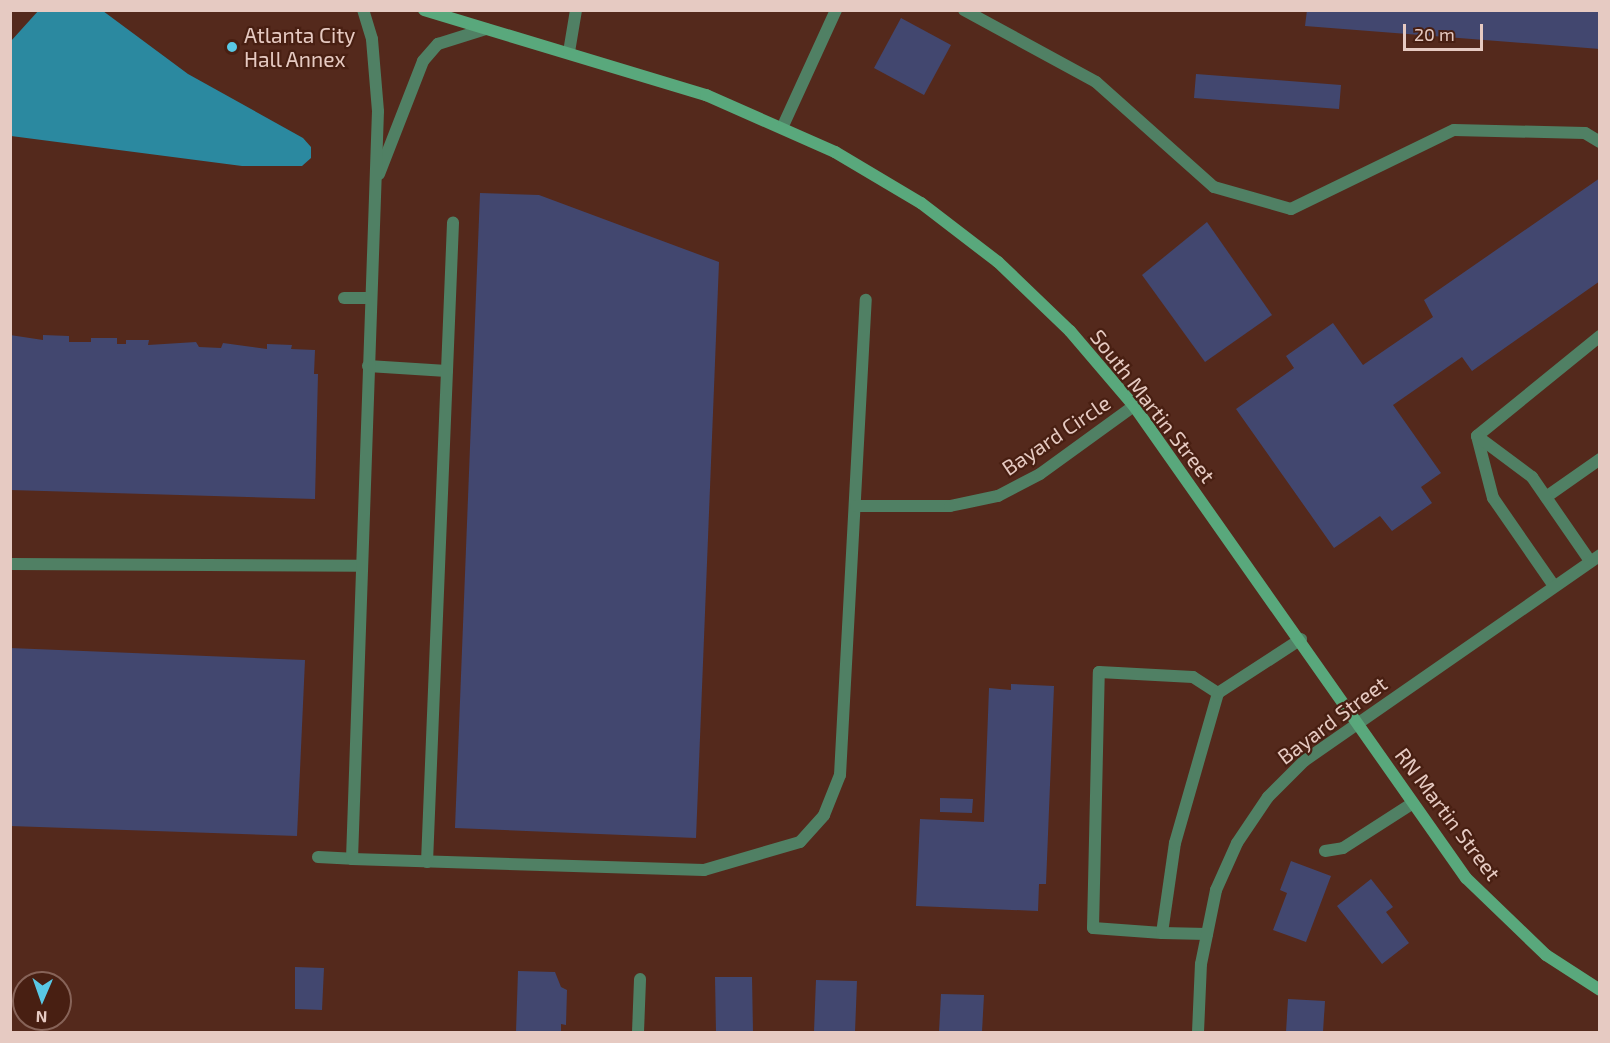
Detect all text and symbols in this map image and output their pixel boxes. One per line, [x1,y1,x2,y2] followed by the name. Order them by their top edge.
[1406,12,1486,50] scale bar
[244,22,355,72] place label: Atlanta City Hall Annex
[1414,23,1455,45] text: 20 m
[225,40,239,54] marker: Atlanta City Hall Annex
[1085,324,1221,488] street label: South Martin Street
[997,390,1115,480] street label: Bayard Circle
[1272,671,1392,769] street label: Bayard Street
[1390,743,1506,885] street label: RN Martin Street
[12,971,72,1031] north arrow
[35,1008,48,1027] text: N

